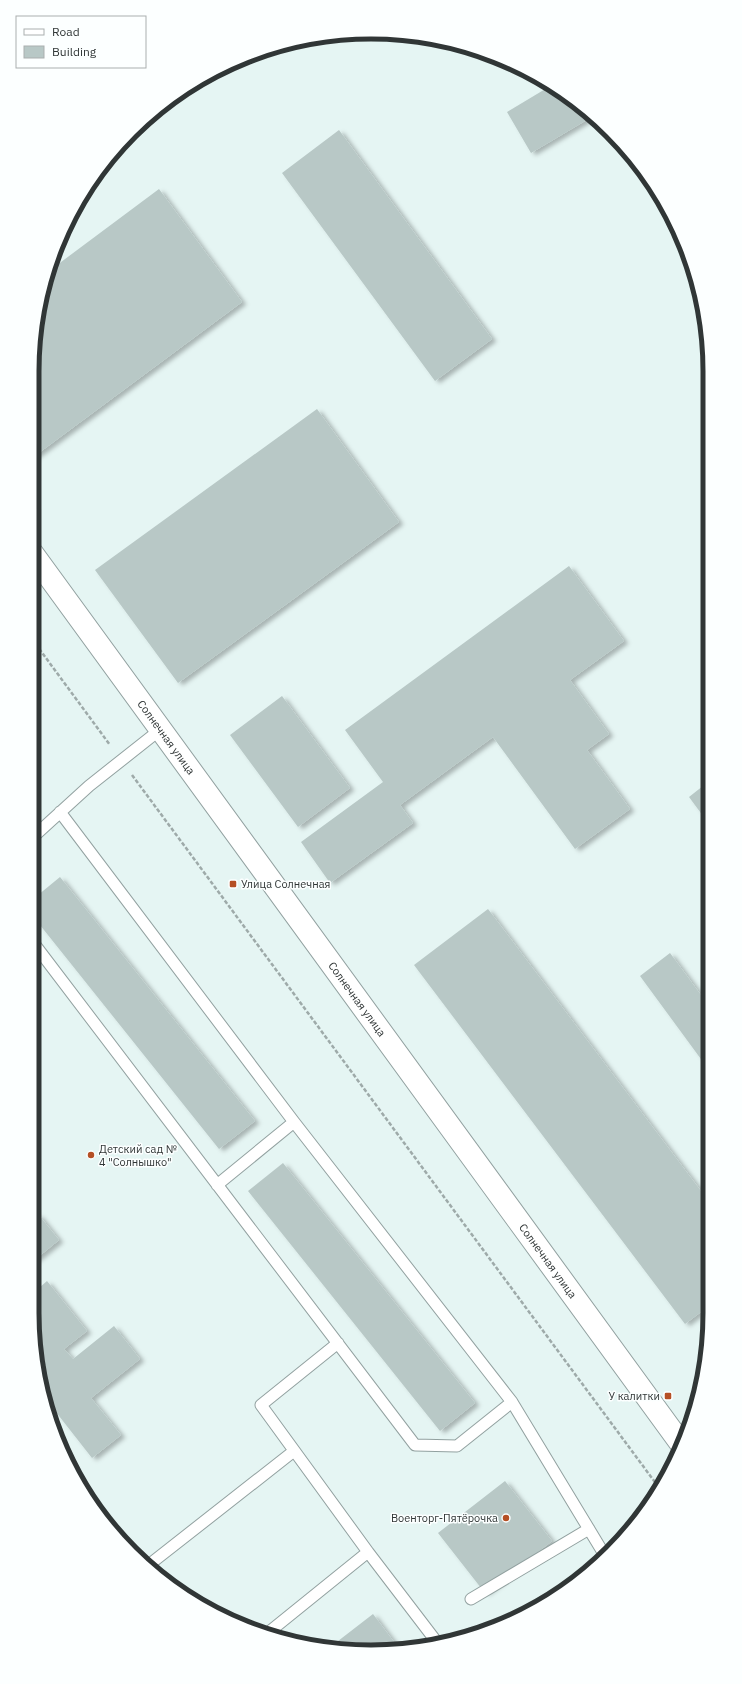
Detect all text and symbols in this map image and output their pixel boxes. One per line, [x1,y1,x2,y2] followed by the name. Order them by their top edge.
[16,16,146,68] legend
[52,24,80,39] text: Road
[52,44,97,59] text: Building
[134,697,198,777] street label: Солнечная улица
[241,877,330,891] place label: Улица Солнечная
[228,879,238,889] marker: Улица Солнечная
[325,959,389,1039] street label: Солнечная улица
[99,1142,177,1169] place label: Детский сад № 4 "Солнышко"
[86,1150,96,1160] marker: Детский сад № 4 "Солнышко"
[516,1221,580,1301] street label: Солнечная улица
[609,1389,660,1403] place label: У калитки
[663,1391,673,1401] marker: У калитки
[391,1511,498,1525] place label: Военторг-Пятёрочка
[501,1513,511,1523] marker: Военторг-Пятёрочка

